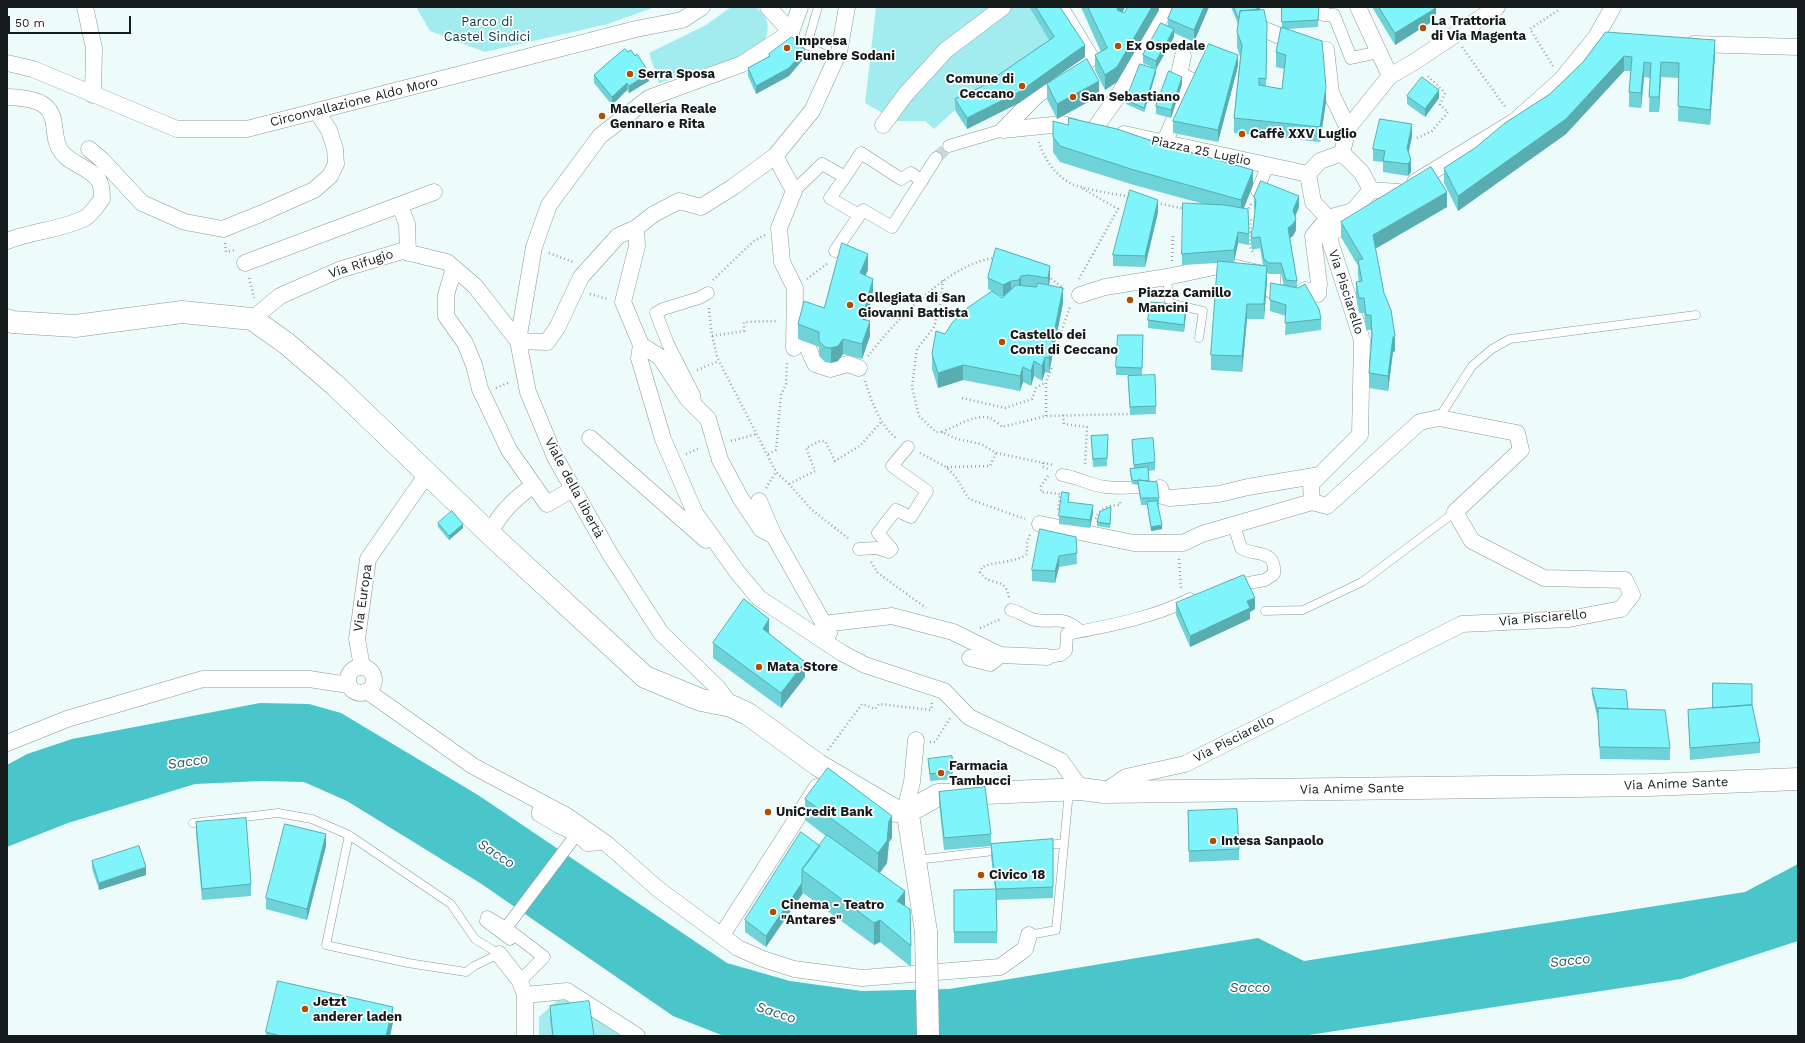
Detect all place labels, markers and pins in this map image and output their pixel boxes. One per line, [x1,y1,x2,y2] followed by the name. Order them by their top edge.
[1431,13,1526,44] place label: La Trattoria di Via Magenta
[1418,23,1428,33] marker: La Trattoria di Via Magenta
[795,33,895,64] place label: Impresa Funebre Sodani
[1126,38,1205,54] place label: Ex Ospedale
[1113,41,1123,51] marker: Ex Ospedale
[782,43,792,53] marker: Impresa Funebre Sodani
[638,66,715,82] place label: Serra Sposa
[625,69,635,79] marker: Serra Sposa
[946,71,1014,102] place label: Comune di Ceccano
[1017,81,1027,91] marker: Comune di Ceccano
[1081,89,1180,105] place label: San Sebastiano
[1068,92,1078,102] marker: San Sebastiano
[610,101,717,132] place label: Macelleria Reale Gennaro e Rita
[597,111,607,121] marker: Macelleria Reale Gennaro e Rita
[1250,126,1357,142] place label: Caffè XXV Luglio
[1237,129,1247,139] marker: Caffè XXV Luglio
[1138,285,1231,316] place label: Piazza Camillo Mancini
[858,290,968,321] place label: Collegiata di San Giovanni Battista
[1125,295,1135,305] marker: Piazza Camillo Mancini
[845,300,855,310] marker: Collegiata di San Giovanni Battista
[1010,327,1118,358] place label: Castello dei Conti di Ceccano
[997,337,1007,347] marker: Castello dei Conti di Ceccano
[767,659,838,675] place label: Mata Store
[754,662,764,672] marker: Mata Store
[949,758,1011,789] place label: Farmacia Tambucci
[936,768,946,778] marker: Farmacia Tambucci
[776,804,873,820] place label: UniCredit Bank
[763,807,773,817] marker: UniCredit Bank
[1221,833,1324,849] place label: Intesa Sanpaolo
[1208,836,1218,846] marker: Intesa Sanpaolo
[989,867,1045,883] place label: Civico 18
[976,870,986,880] marker: Civico 18
[781,897,884,928] place label: Cinema - Teatro "Antares"
[768,907,778,917] marker: Cinema - Teatro "Antares"
[313,994,402,1025] place label: Jetzt anderer laden
[300,1004,310,1014] marker: Jetzt anderer laden

